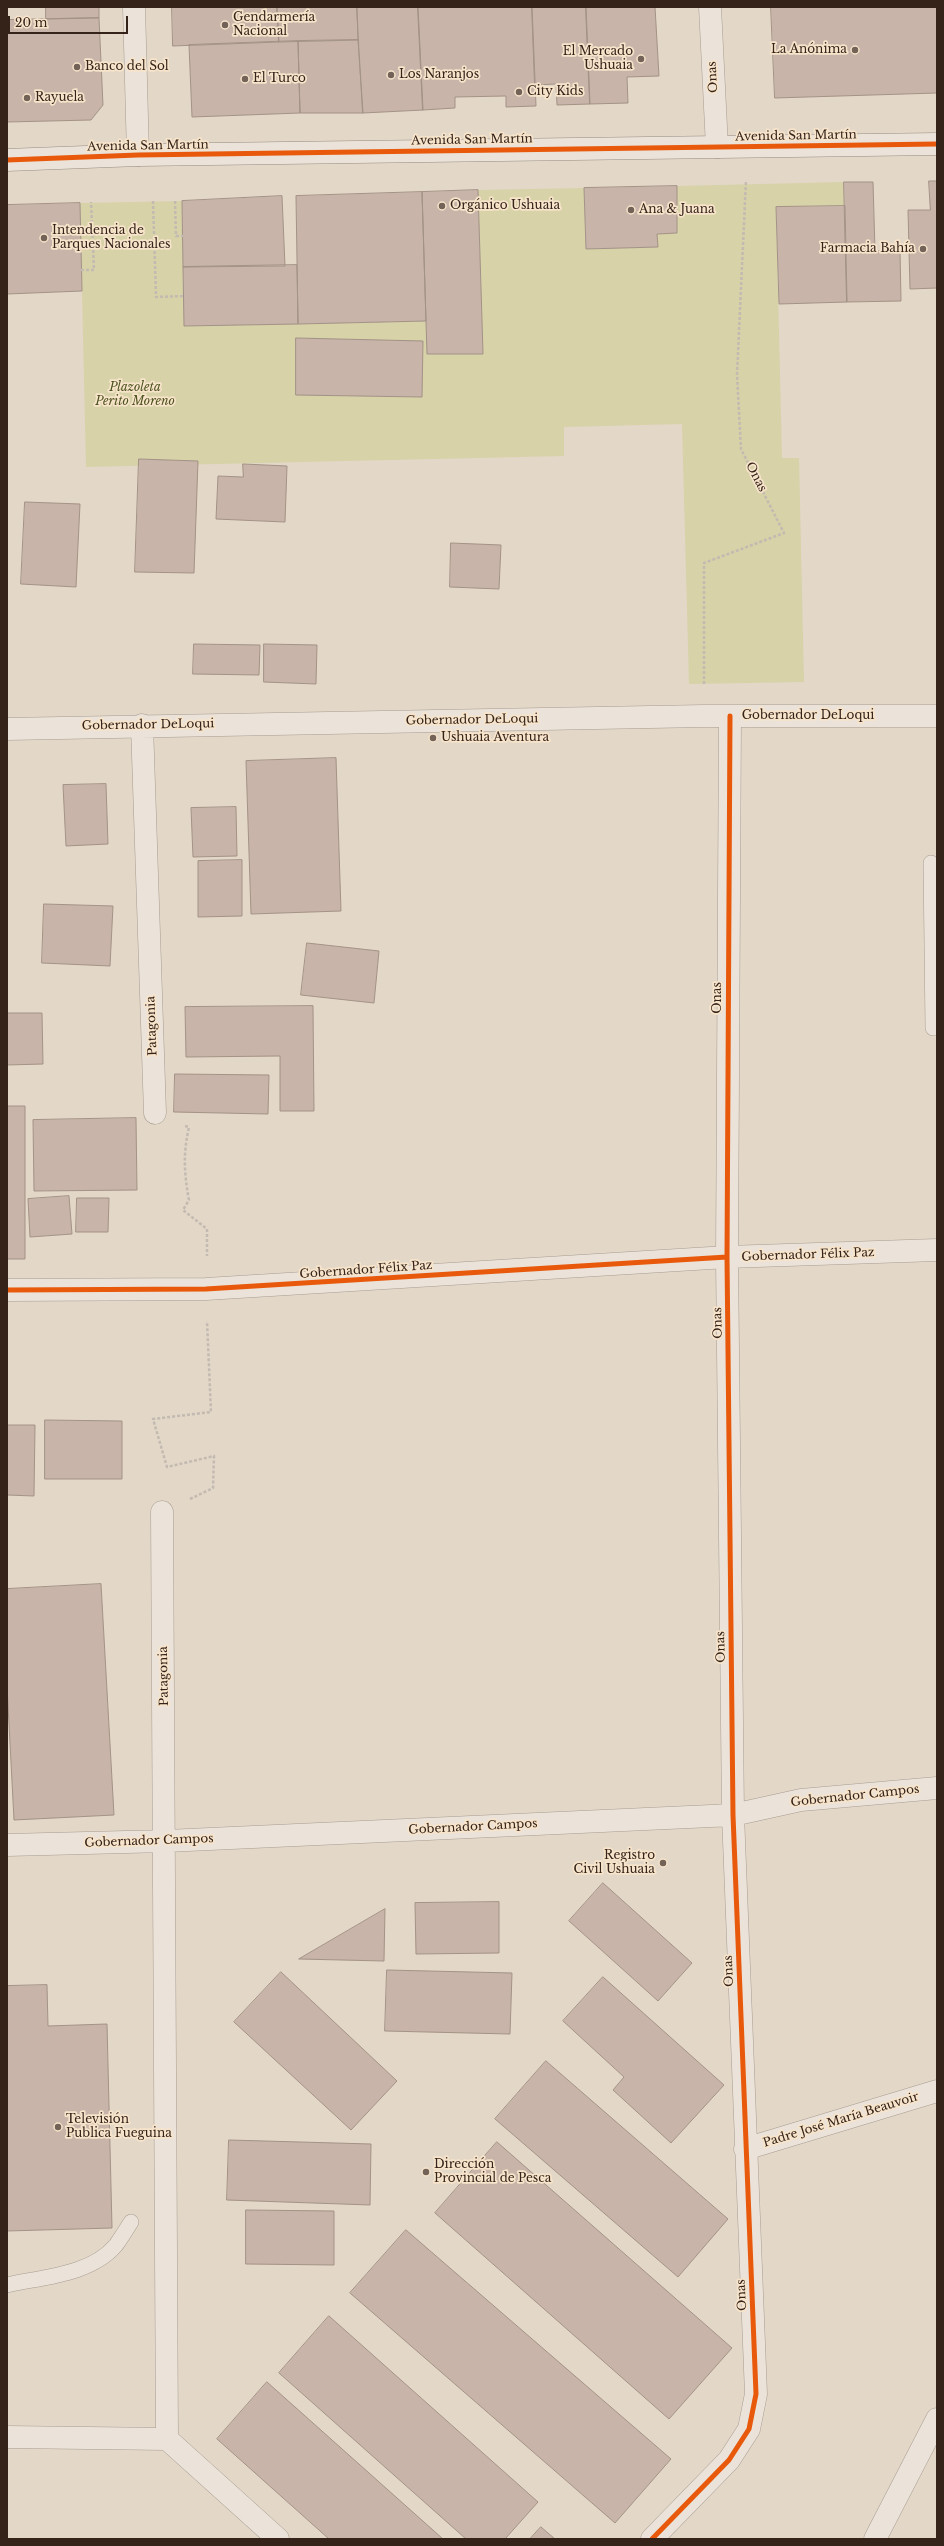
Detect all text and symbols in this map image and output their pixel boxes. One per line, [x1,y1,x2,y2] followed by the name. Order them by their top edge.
[10,8,130,34] scale bar
[233,11,315,39] place label: Gendarmería Nacional
[15,15,47,30] text: 20 m
[220,20,230,30] marker: Gendarmería Nacional
[771,43,847,57] place label: La Anónima
[563,45,633,73] place label: El Mercado Ushuaia
[850,45,860,55] marker: La Anónima
[636,54,646,64] marker: El Mercado Ushuaia
[85,60,169,74] place label: Banco del Sol
[705,61,721,93] street label: Onas
[72,62,82,72] marker: Banco del Sol
[399,68,479,82] place label: Los Naranjos
[386,70,396,80] marker: Los Naranjos
[253,72,306,86] place label: El Turco
[240,74,250,84] marker: El Turco
[527,85,583,99] place label: City Kids
[514,87,524,97] marker: City Kids
[35,91,84,105] place label: Rayuela
[22,93,32,103] marker: Rayuela
[735,128,857,144] street label: Avenida San Martín
[411,132,533,148] street label: Avenida San Martín
[87,138,209,154] street label: Avenida San Martín
[450,199,560,213] place label: Orgánico Ushuaia
[437,201,447,211] marker: Orgánico Ushuaia
[639,203,715,217] place label: Ana & Juana
[626,205,636,215] marker: Ana & Juana
[52,224,171,252] place label: Intendencia de Parques Nacionales
[39,233,49,243] marker: Intendencia de Parques Nacionales
[820,242,915,256] place label: Farmacia Bahía
[918,244,928,254] marker: Farmacia Bahía
[95,381,175,409] park label: Plazoleta Perito Moreno
[742,460,770,494] street label: Onas
[742,709,874,723] street label: Gobernador DeLoqui
[406,712,538,728] street label: Gobernador DeLoqui
[82,717,214,733] street label: Gobernador DeLoqui
[441,731,549,745] place label: Ushuaia Aventura
[428,733,438,743] marker: Ushuaia Aventura
[711,982,725,1014] street label: Onas
[144,996,160,1056] street label: Patagonia
[741,1245,875,1265] street label: Gobernador Félix Paz
[299,1258,433,1282] street label: Gobernador Félix Paz
[711,1307,725,1339] street label: Onas
[714,1631,728,1663] street label: Onas
[156,1646,172,1706] street label: Patagonia
[790,1782,920,1810] street label: Gobernador Campos
[408,1816,538,1838] street label: Gobernador Campos
[84,1832,214,1850] street label: Gobernador Campos
[574,1849,655,1877] place label: Registro Civil Ushuaia
[658,1858,668,1868] marker: Registro Civil Ushuaia
[721,1955,737,1987] street label: Onas
[761,2089,921,2151] street label: Padre José María Beauvoir
[66,2113,172,2141] place label: Televisión Publica Fueguina
[53,2122,63,2132] marker: Televisión Publica Fueguina
[434,2158,551,2186] place label: Dirección Provincial de Pesca
[421,2167,431,2177] marker: Dirección Provincial de Pesca
[734,2279,750,2311] street label: Onas

